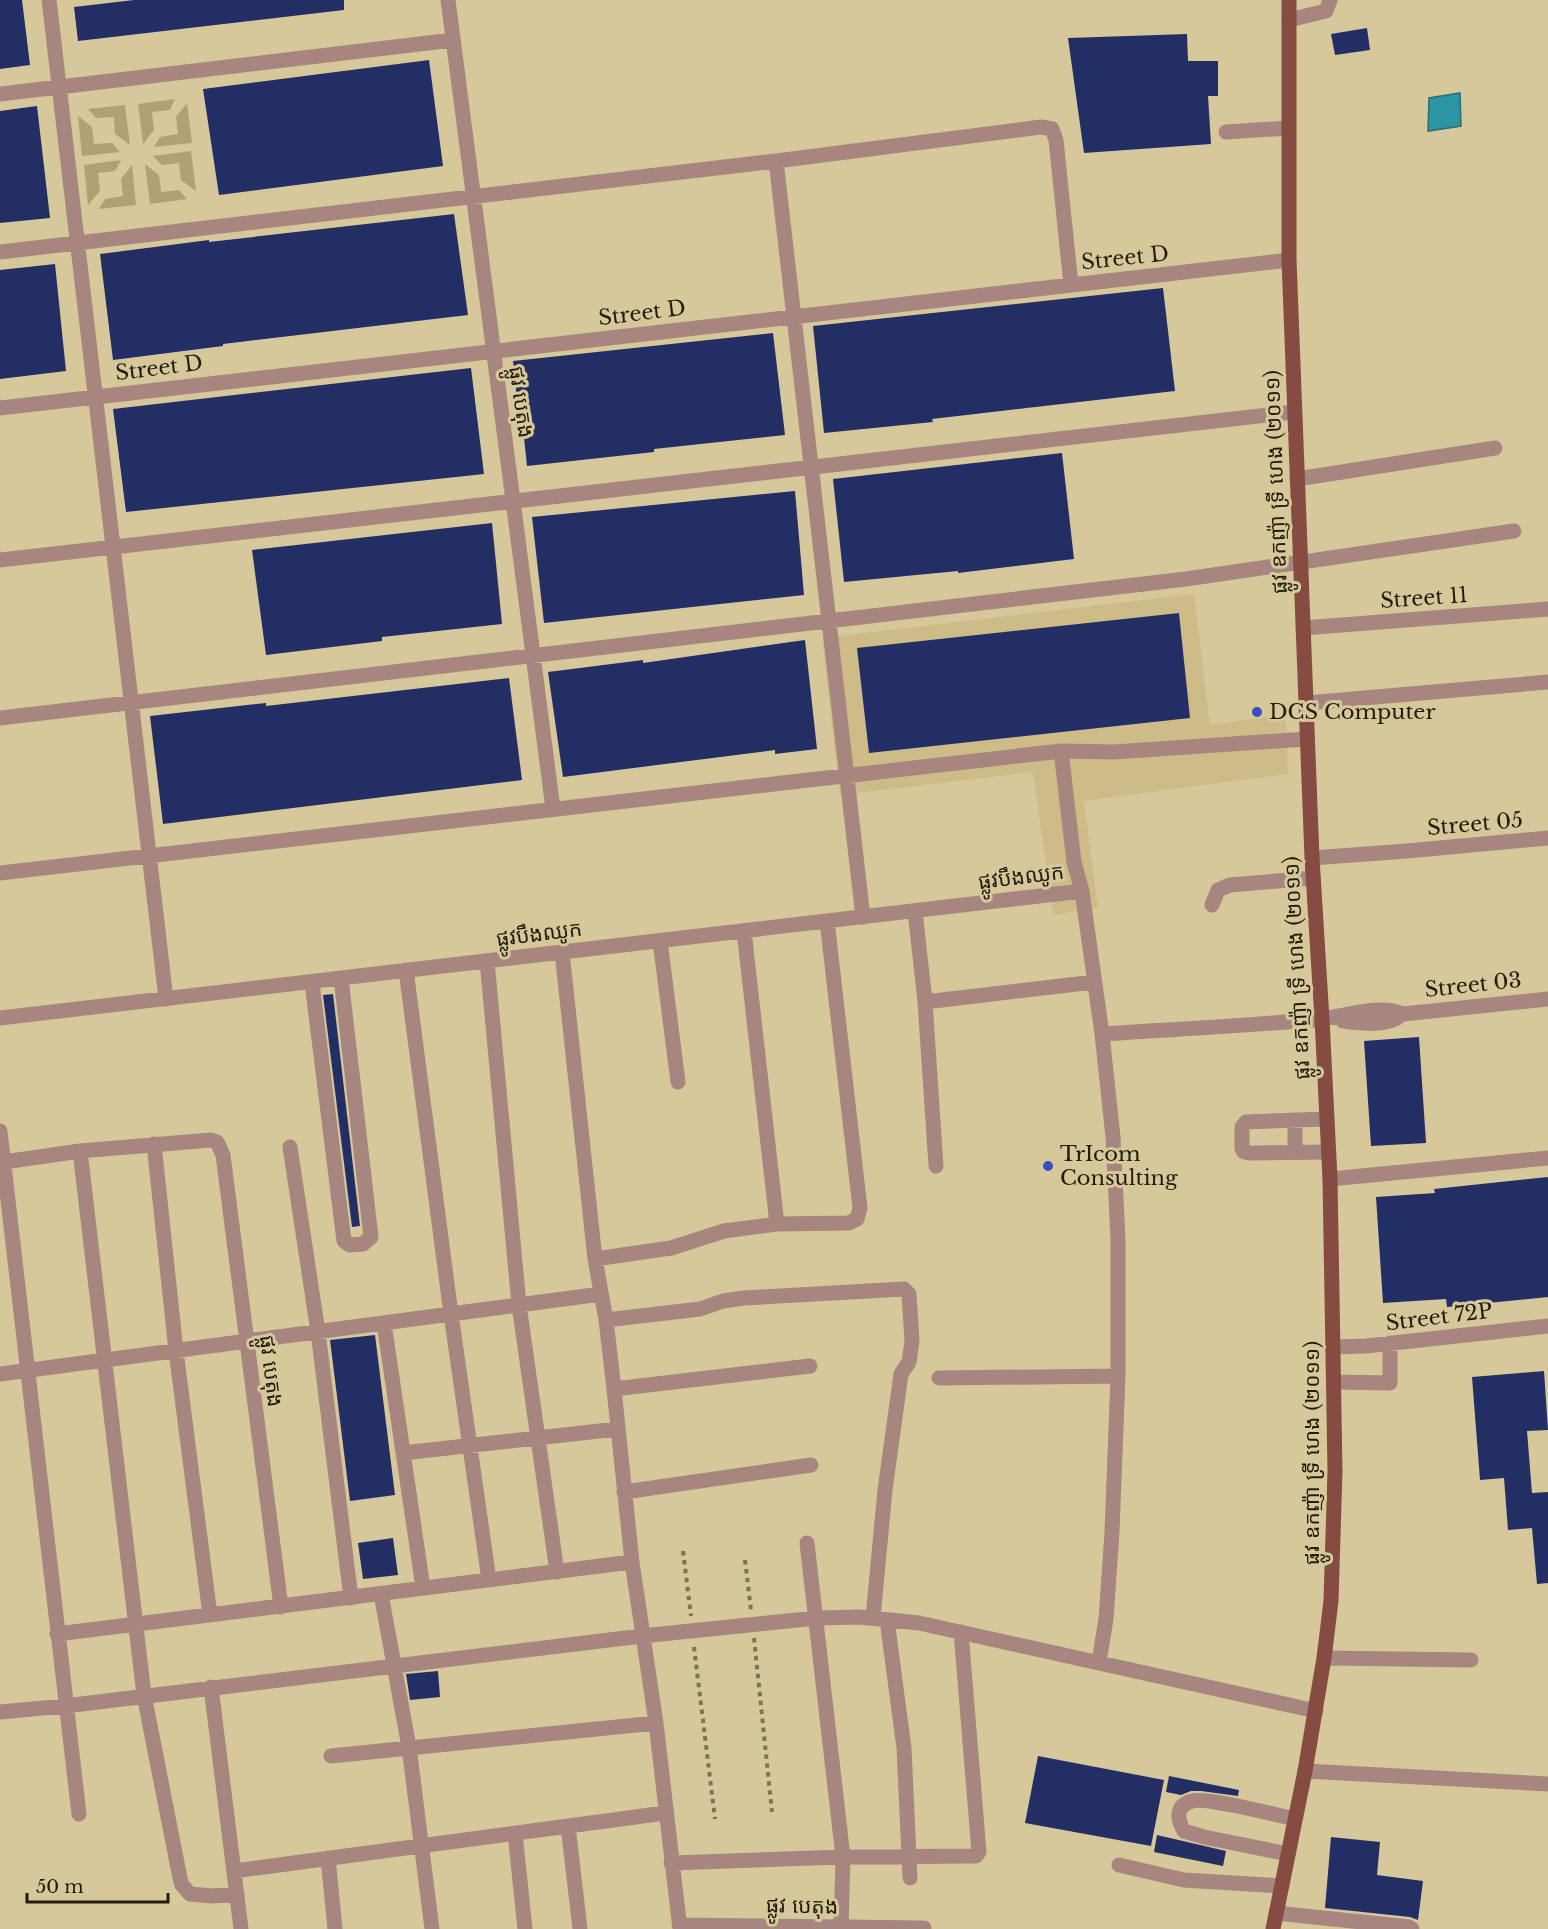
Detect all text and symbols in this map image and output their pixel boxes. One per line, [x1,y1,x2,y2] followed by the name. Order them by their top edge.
[1080,240,1170,276] street label: Street D
[597,295,687,331] street label: Street D
[114,350,204,386] street label: Street D
[497,364,539,440] street label: ផ្លូវ បេតុង
[1259,369,1299,595] street label: ផ្លូវ ឧកញ៉ា ទ្រី ហេង (២០១១)
[1379,582,1469,614] street label: Street 11
[1269,699,1435,725] place label: DCS Computer
[1250,705,1264,719] marker: DCS Computer
[1426,807,1524,841] street label: Street 05
[1278,855,1322,1081] street label: ផ្លូវ ឧកញ៉ា ទ្រី ហេង (២០១១)
[976,859,1066,901] street label: ផ្លូវបឹងឈូក
[494,916,584,958] street label: ផ្លូវបឹងឈូក
[1423,967,1523,1003] street label: Street 03
[1060,1141,1178,1191] place label: TrIcom Consulting
[1041,1159,1055,1173] marker: TrIcom Consulting
[1384,1298,1494,1336] street label: Street 72P
[248,1334,288,1409] street label: ផ្លូវ បេតុង
[1299,1341,1331,1565] street label: ផ្លូវ ឧកញ៉ា ទ្រី ហេង (២០១១)
[27,1866,168,1904] scale bar
[36,1876,84,1898] text: 50 m
[766,1892,838,1926] street label: ផ្លូវ បេតុង

